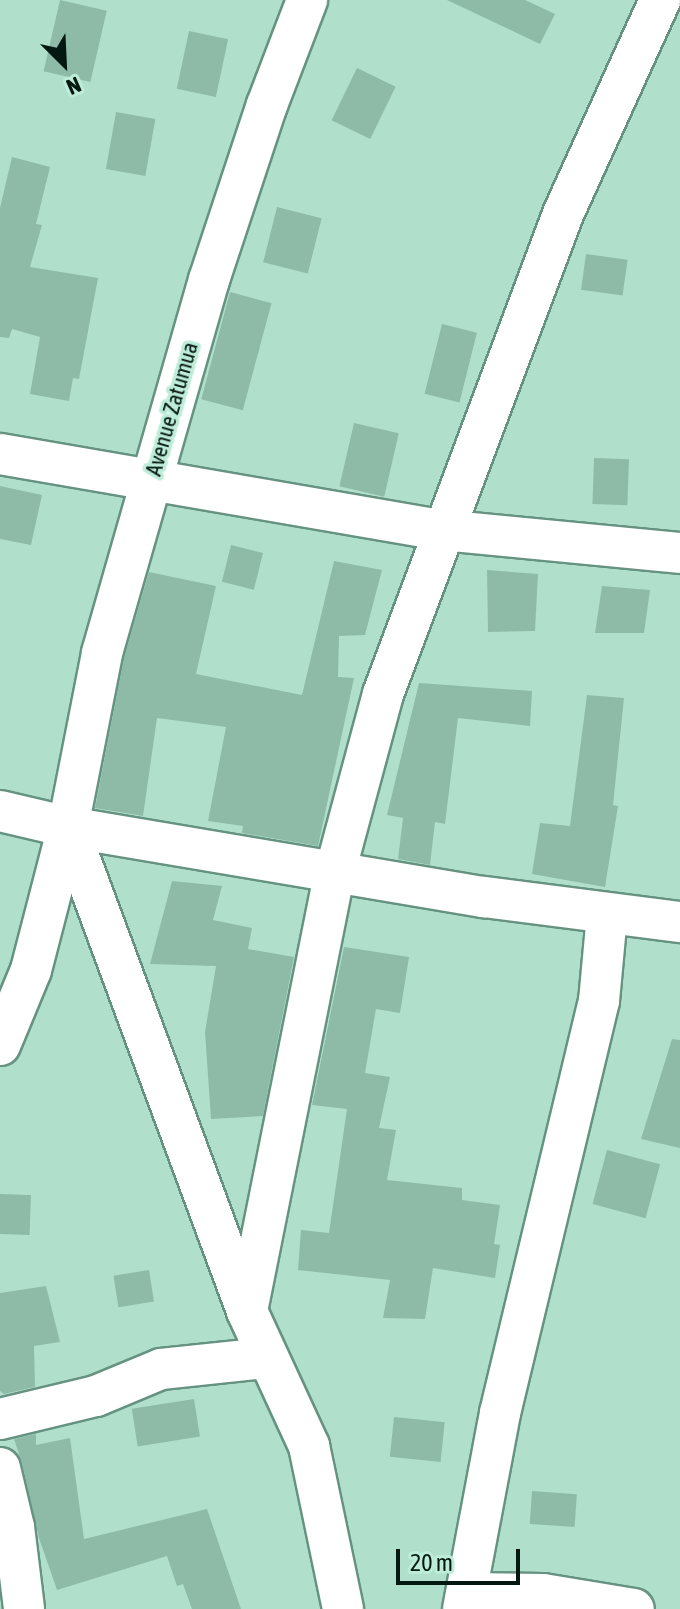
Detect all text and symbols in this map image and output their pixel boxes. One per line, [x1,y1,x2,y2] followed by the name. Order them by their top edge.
[24,24,104,104] north arrow
[63,71,85,100] text: N
[140,339,204,479] street label: Avenue Zatumua
[400,1533,524,1583] scale bar
[410,1549,453,1576] text: 20 m

